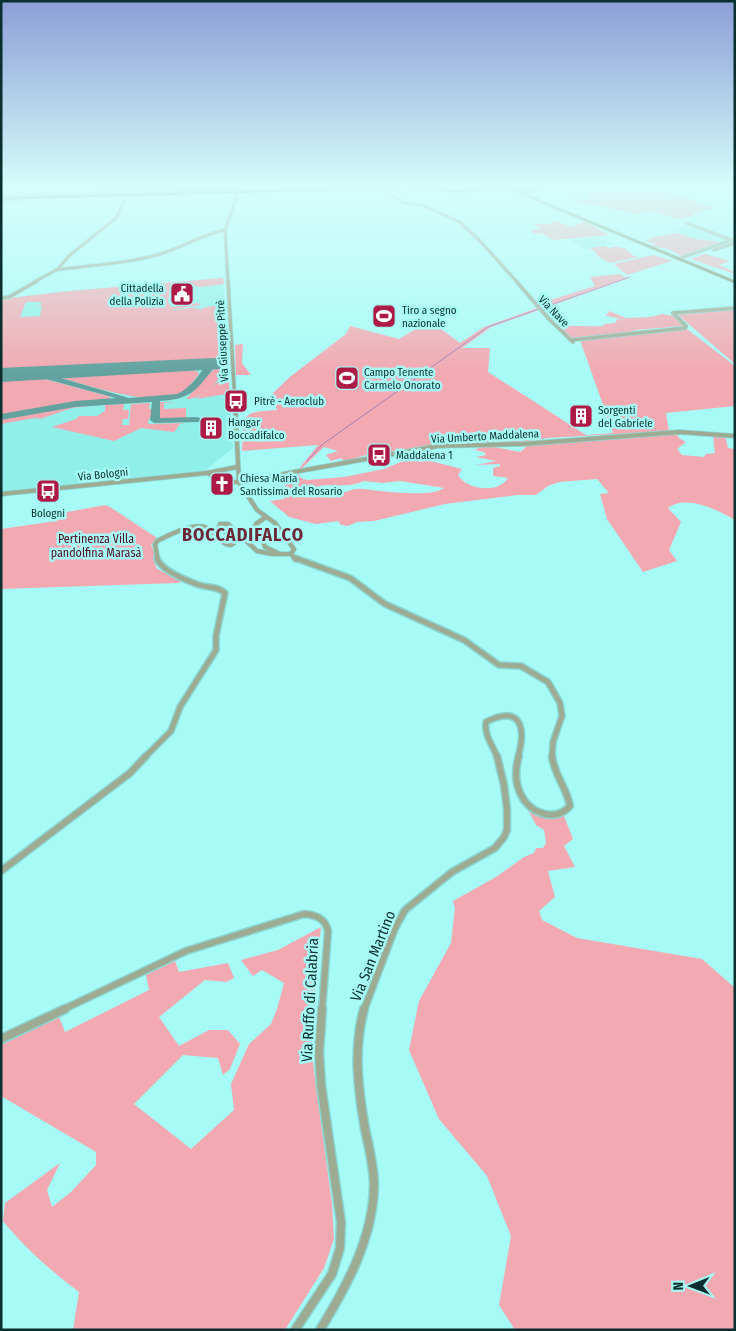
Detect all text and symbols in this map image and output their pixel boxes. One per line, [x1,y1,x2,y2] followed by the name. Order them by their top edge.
[169,281,195,307] public building icon: Cittadella della Polizia
[110,282,164,308] place label: Cittadella della Polizia
[536,293,572,330] street label: Via Nave
[214,300,231,382] street label: Via Giuseppe Pitrè
[371,303,397,329] sports icon: Tiro a segno nazionale
[402,304,457,330] place label: Tiro a segno nazionale
[334,365,360,391] sports icon: Campo Tenente Carmelo Onorato
[364,366,441,392] place label: Campo Tenente Carmelo Onorato
[223,388,249,414] bus stop icon: Pitrè - Aeroclub
[254,395,324,408] place label: Pitrè - Aeroclub
[568,403,594,429] building icon: Sorgenti del Gabriele
[598,404,653,430] place label: Sorgenti del Gabriele
[198,415,224,441] building icon: Hangar Boccadifalco
[228,416,285,442] place label: Hangar Boccadifalco
[431,427,539,446] street label: Via Umberto Maddalena
[366,442,392,468] bus stop icon: Maddalena 1
[396,449,453,462] place label: Maddalena 1
[77,465,129,484] street label: Via Bologni
[209,471,235,497] church icon: Chiesa Maria Santissima del Rosario
[240,472,343,498] place label: Chiesa Maria Santissima del Rosario
[35,478,61,504] bus stop icon: Bologni
[31,507,65,520] place label: Bologni
[182,524,304,546] district label: BOCCADIFALCO
[51,532,141,560] park label: Pertinenza Villa pandolfina Marasà
[347,908,399,1004] street label: Via San Martino
[298,937,322,1063] street label: Via Ruffo di Calabria
[666,1261,716,1311] north arrow
[670,1282,687,1291] text: N

